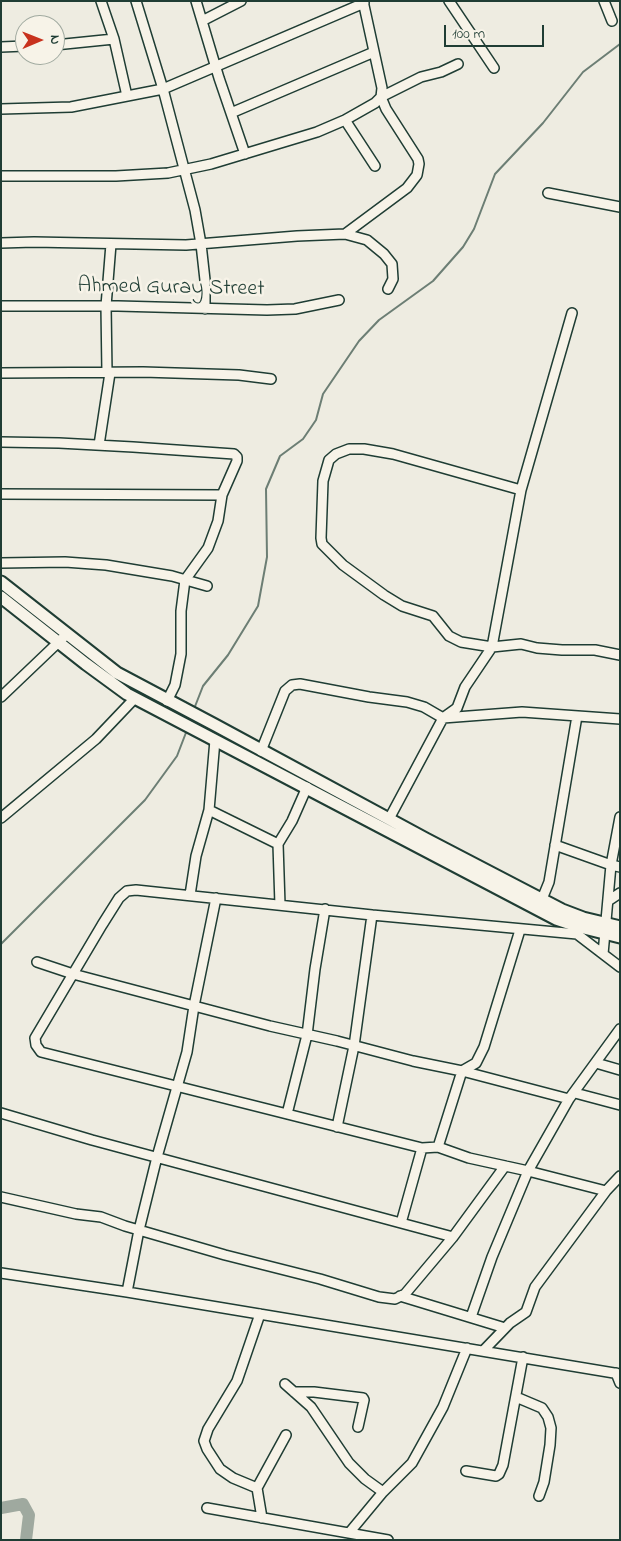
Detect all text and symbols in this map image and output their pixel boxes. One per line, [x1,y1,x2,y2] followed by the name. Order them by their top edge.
[15,15,65,65] north arrow
[446,15,546,47] scale bar
[452,23,485,45] text: 100 m
[44,35,65,45] text: N
[77,274,265,304] street label: Ahmed Guray Street

